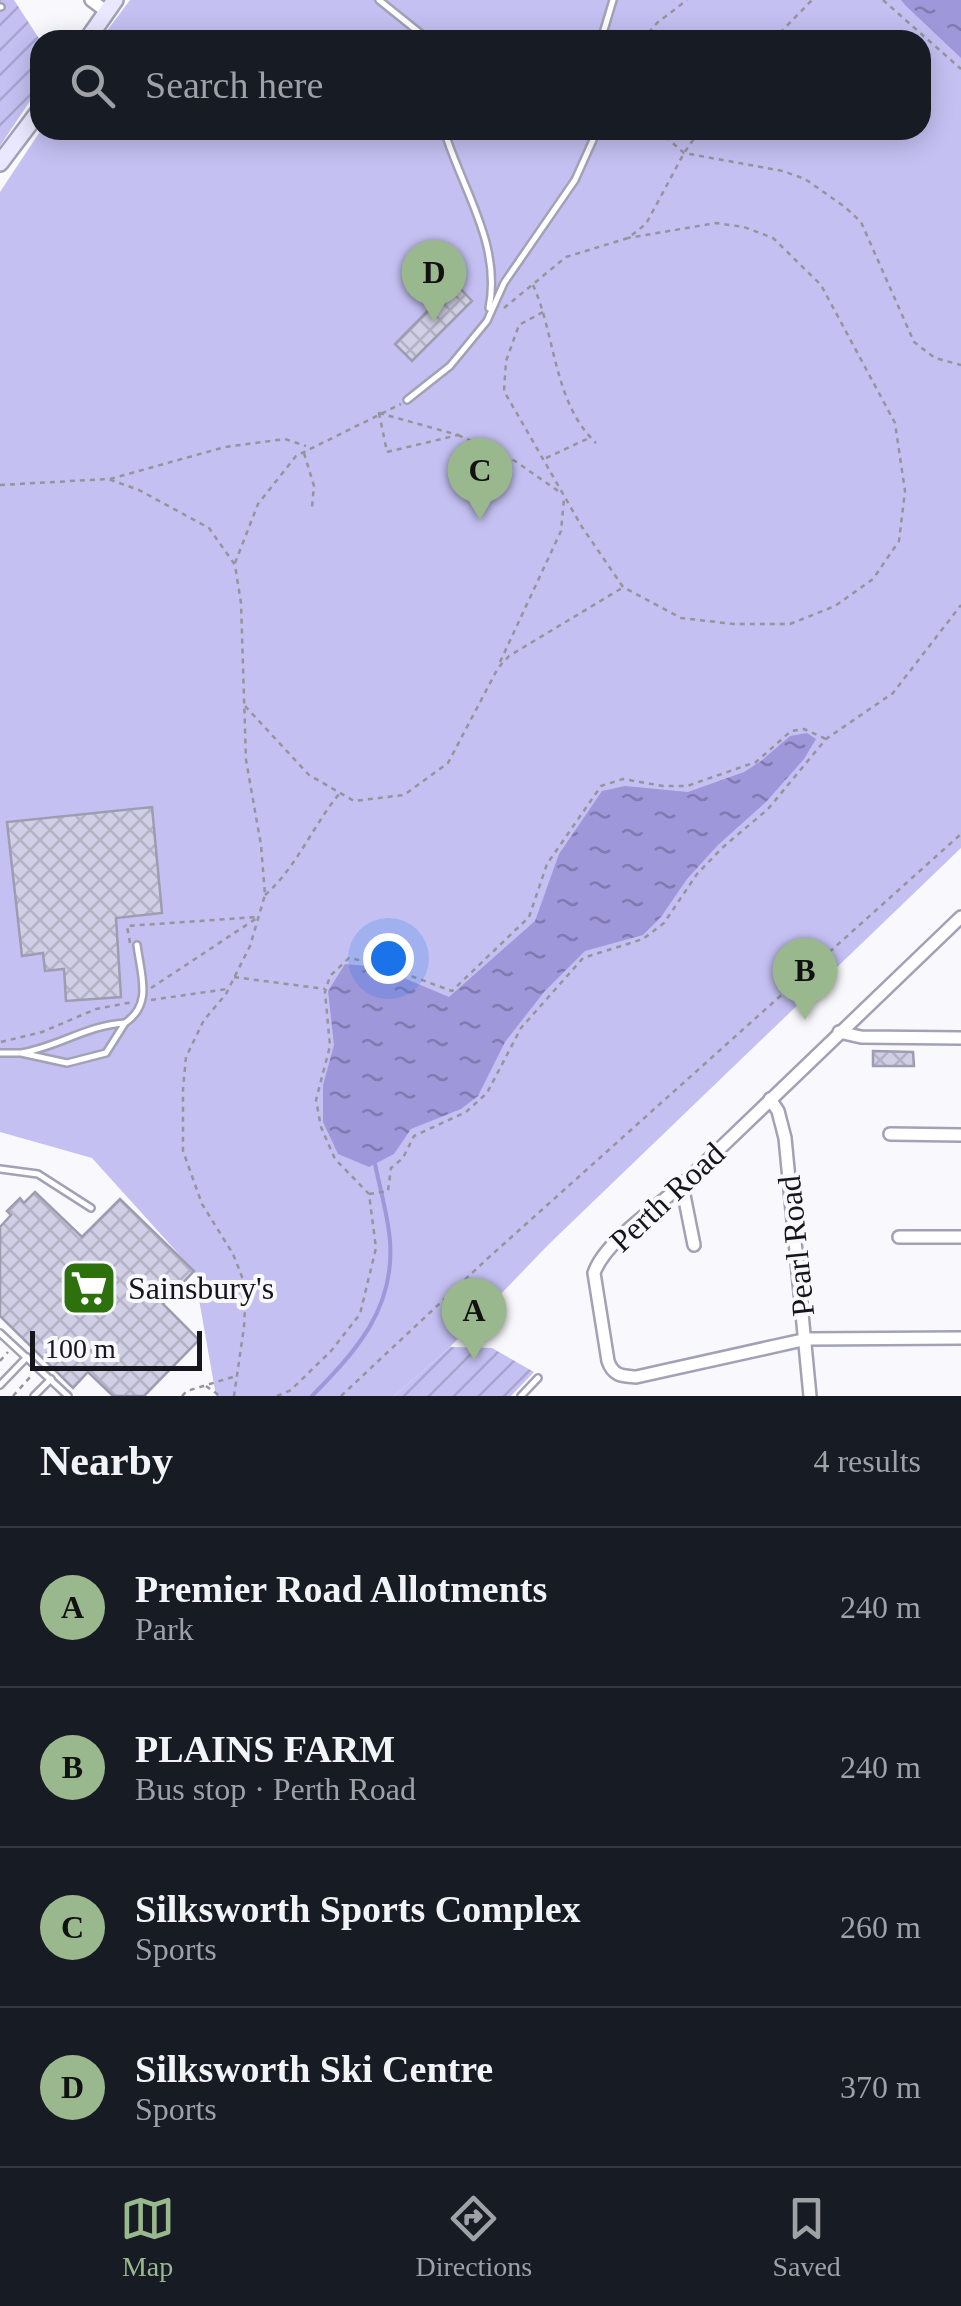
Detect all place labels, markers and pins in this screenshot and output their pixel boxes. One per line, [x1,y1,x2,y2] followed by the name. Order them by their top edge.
[402,240,466,322] pin: D
[448,438,512,520] pin: C
[772,938,838,1020] pin: B
[59,1258,119,1318] supermarket icon: Sainsbury's
[128,1270,274,1306] place label: Sainsbury's
[442,1278,506,1360] pin: A

